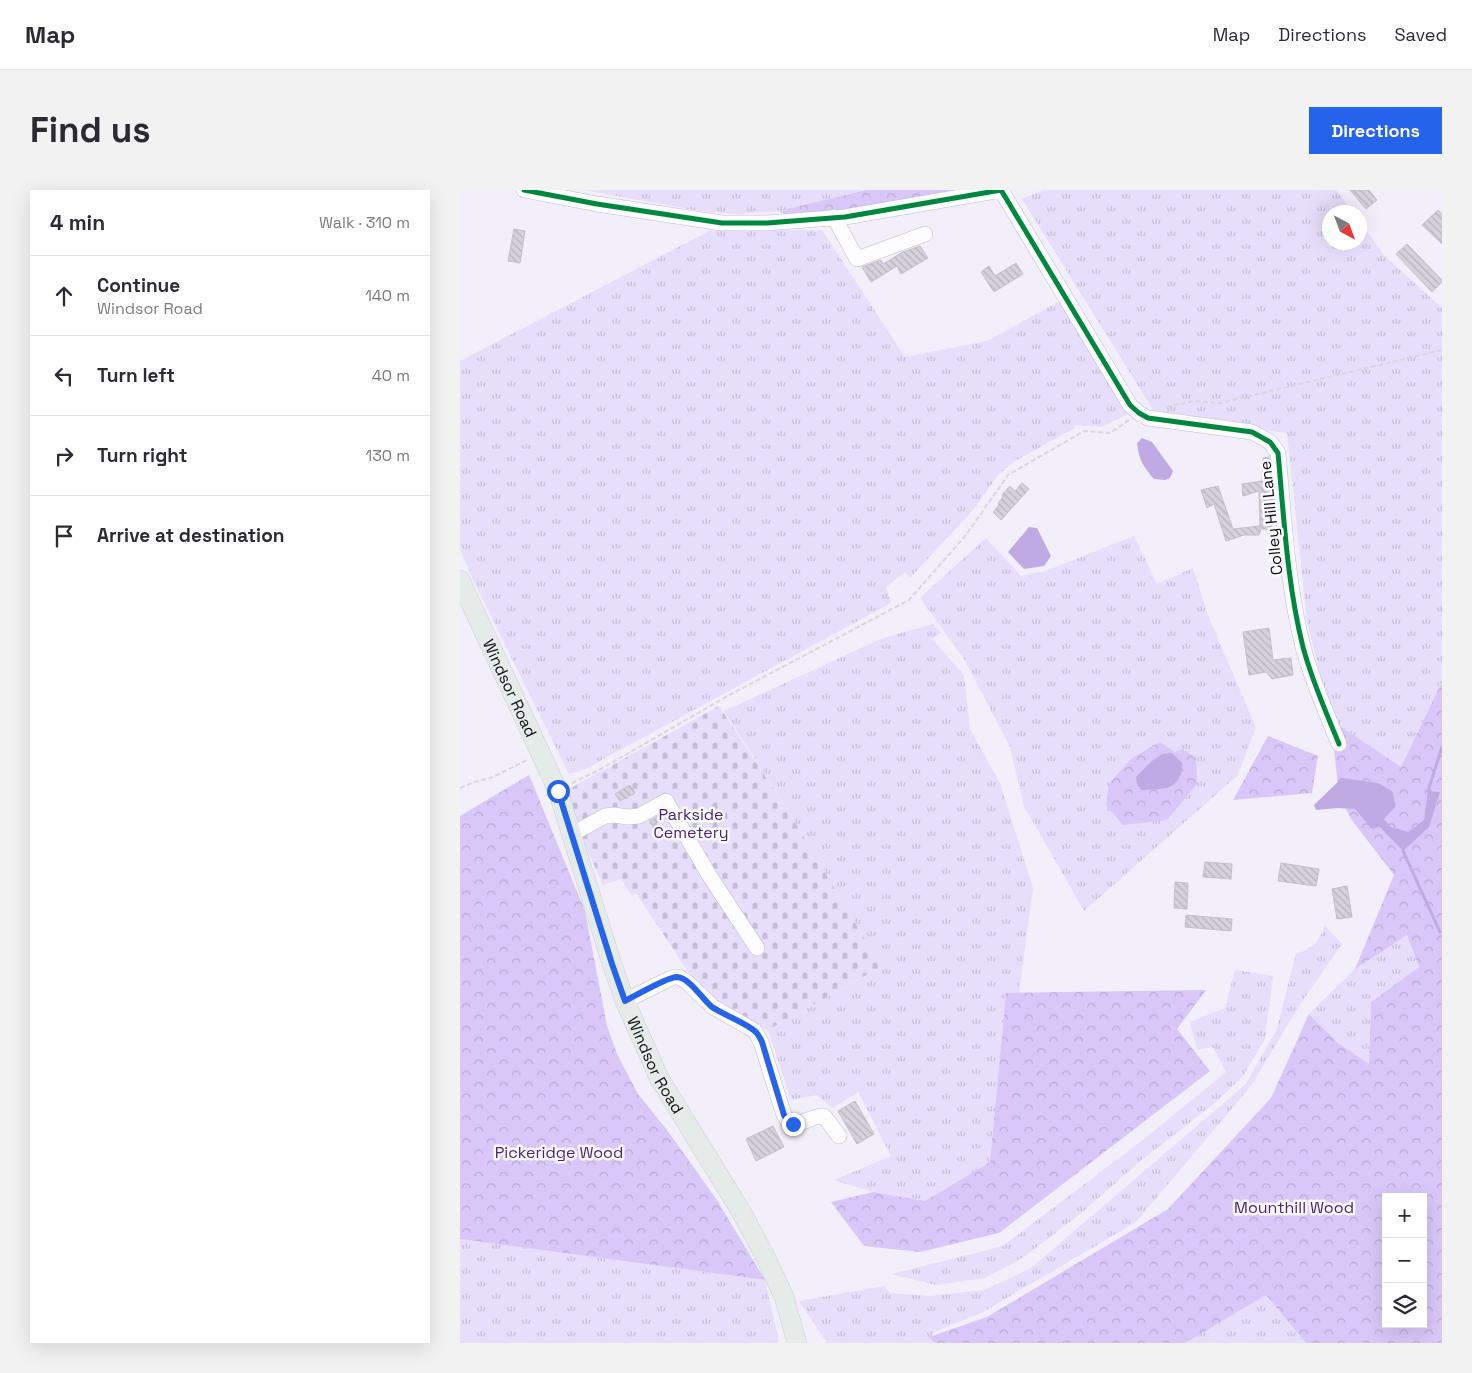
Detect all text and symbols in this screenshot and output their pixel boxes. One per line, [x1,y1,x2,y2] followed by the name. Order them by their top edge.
[25,19,75,50] text: Map
[1213,23,1250,46] text: Map
[1278,23,1367,46] text: Directions
[1395,23,1447,46] text: Saved
[1309,107,1442,154] button: Directions
[30,108,151,152] text: Find us
[1322,205,1367,250] north arrow
[50,209,105,236] text: 4 min
[319,212,410,233] text: Walk · 310 m
[97,273,180,298] text: Continue
[50,282,78,310] icon: ahead
[365,285,410,306] text: 140 m
[97,298,203,319] text: Windsor Road
[50,362,78,390] icon: left
[97,363,175,388] text: Turn left
[372,365,410,386] text: 40 m
[50,442,78,470] icon: right
[97,443,187,468] text: Turn right
[366,445,410,466] text: 130 m
[1255,460,1287,576] street label: Colley Hill Lane
[50,522,78,550] icon: arrive
[97,523,285,548] text: Arrive at destination
[478,635,542,740] street label: Windsor Road
[547,780,570,803] route start
[653,804,729,843] park label: Parkside Cemetery
[623,1013,689,1117] street label: Windsor Road
[782,1113,805,1136] route end
[495,1142,623,1163] park label: Pickeridge Wood
[1382,1193,1427,1328] map controls
[1382,1193,1427,1238] button: +
[1234,1197,1354,1218] park label: Mounthill Wood
[1382,1238,1427,1283] button: −
[1382,1283,1427,1328] button: layers

